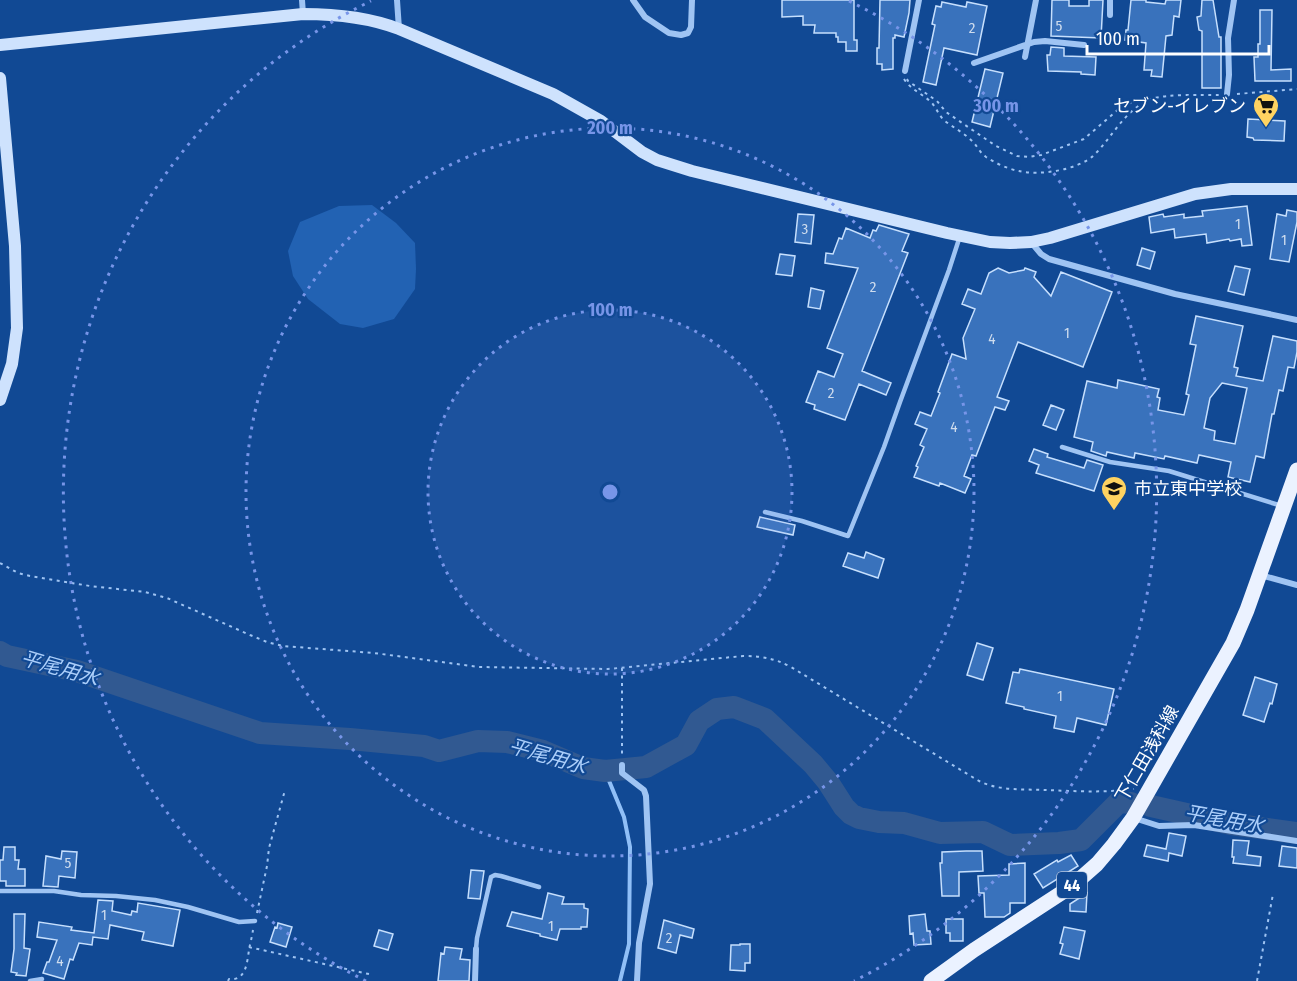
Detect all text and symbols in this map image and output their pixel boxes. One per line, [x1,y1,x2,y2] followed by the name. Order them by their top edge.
[1056,17,1063,35] house number: 5
[1087,18,1268,56] scale bar
[969,19,976,37] house number: 2
[1096,28,1140,50] text: 100 m
[1251,91,1281,129] supermarket icon: セブン-イレブン
[972,95,1019,117] text: 300 m
[1113,95,1246,117] place label: セブン-イレブン
[586,117,633,139] text: 200 m
[1235,215,1241,233] house number: 1
[802,220,809,238] house number: 3
[1281,231,1287,249] house number: 1
[870,278,877,296] house number: 2
[588,299,632,321] text: 100 m
[1064,324,1070,342] house number: 1
[988,330,996,348] house number: 4
[828,384,835,402] house number: 2
[950,418,958,436] house number: 4
[1099,474,1129,512] school or university icon: 市立東中学校
[1134,478,1242,500] place label: 市立東中学校
[600,482,620,502] centre of rings
[18,645,104,691] water label: 平尾用水
[1057,687,1063,705] house number: 1
[1110,702,1184,806] street label: 下仁田浅科線
[506,733,592,779] water label: 平尾用水
[1183,800,1267,838] water label: 平尾用水
[65,854,72,872] house number: 5
[1057,872,1087,898] road number: 44
[101,906,107,924] house number: 1
[548,917,554,935] house number: 1
[666,929,673,947] house number: 2
[56,952,64,970] house number: 4

